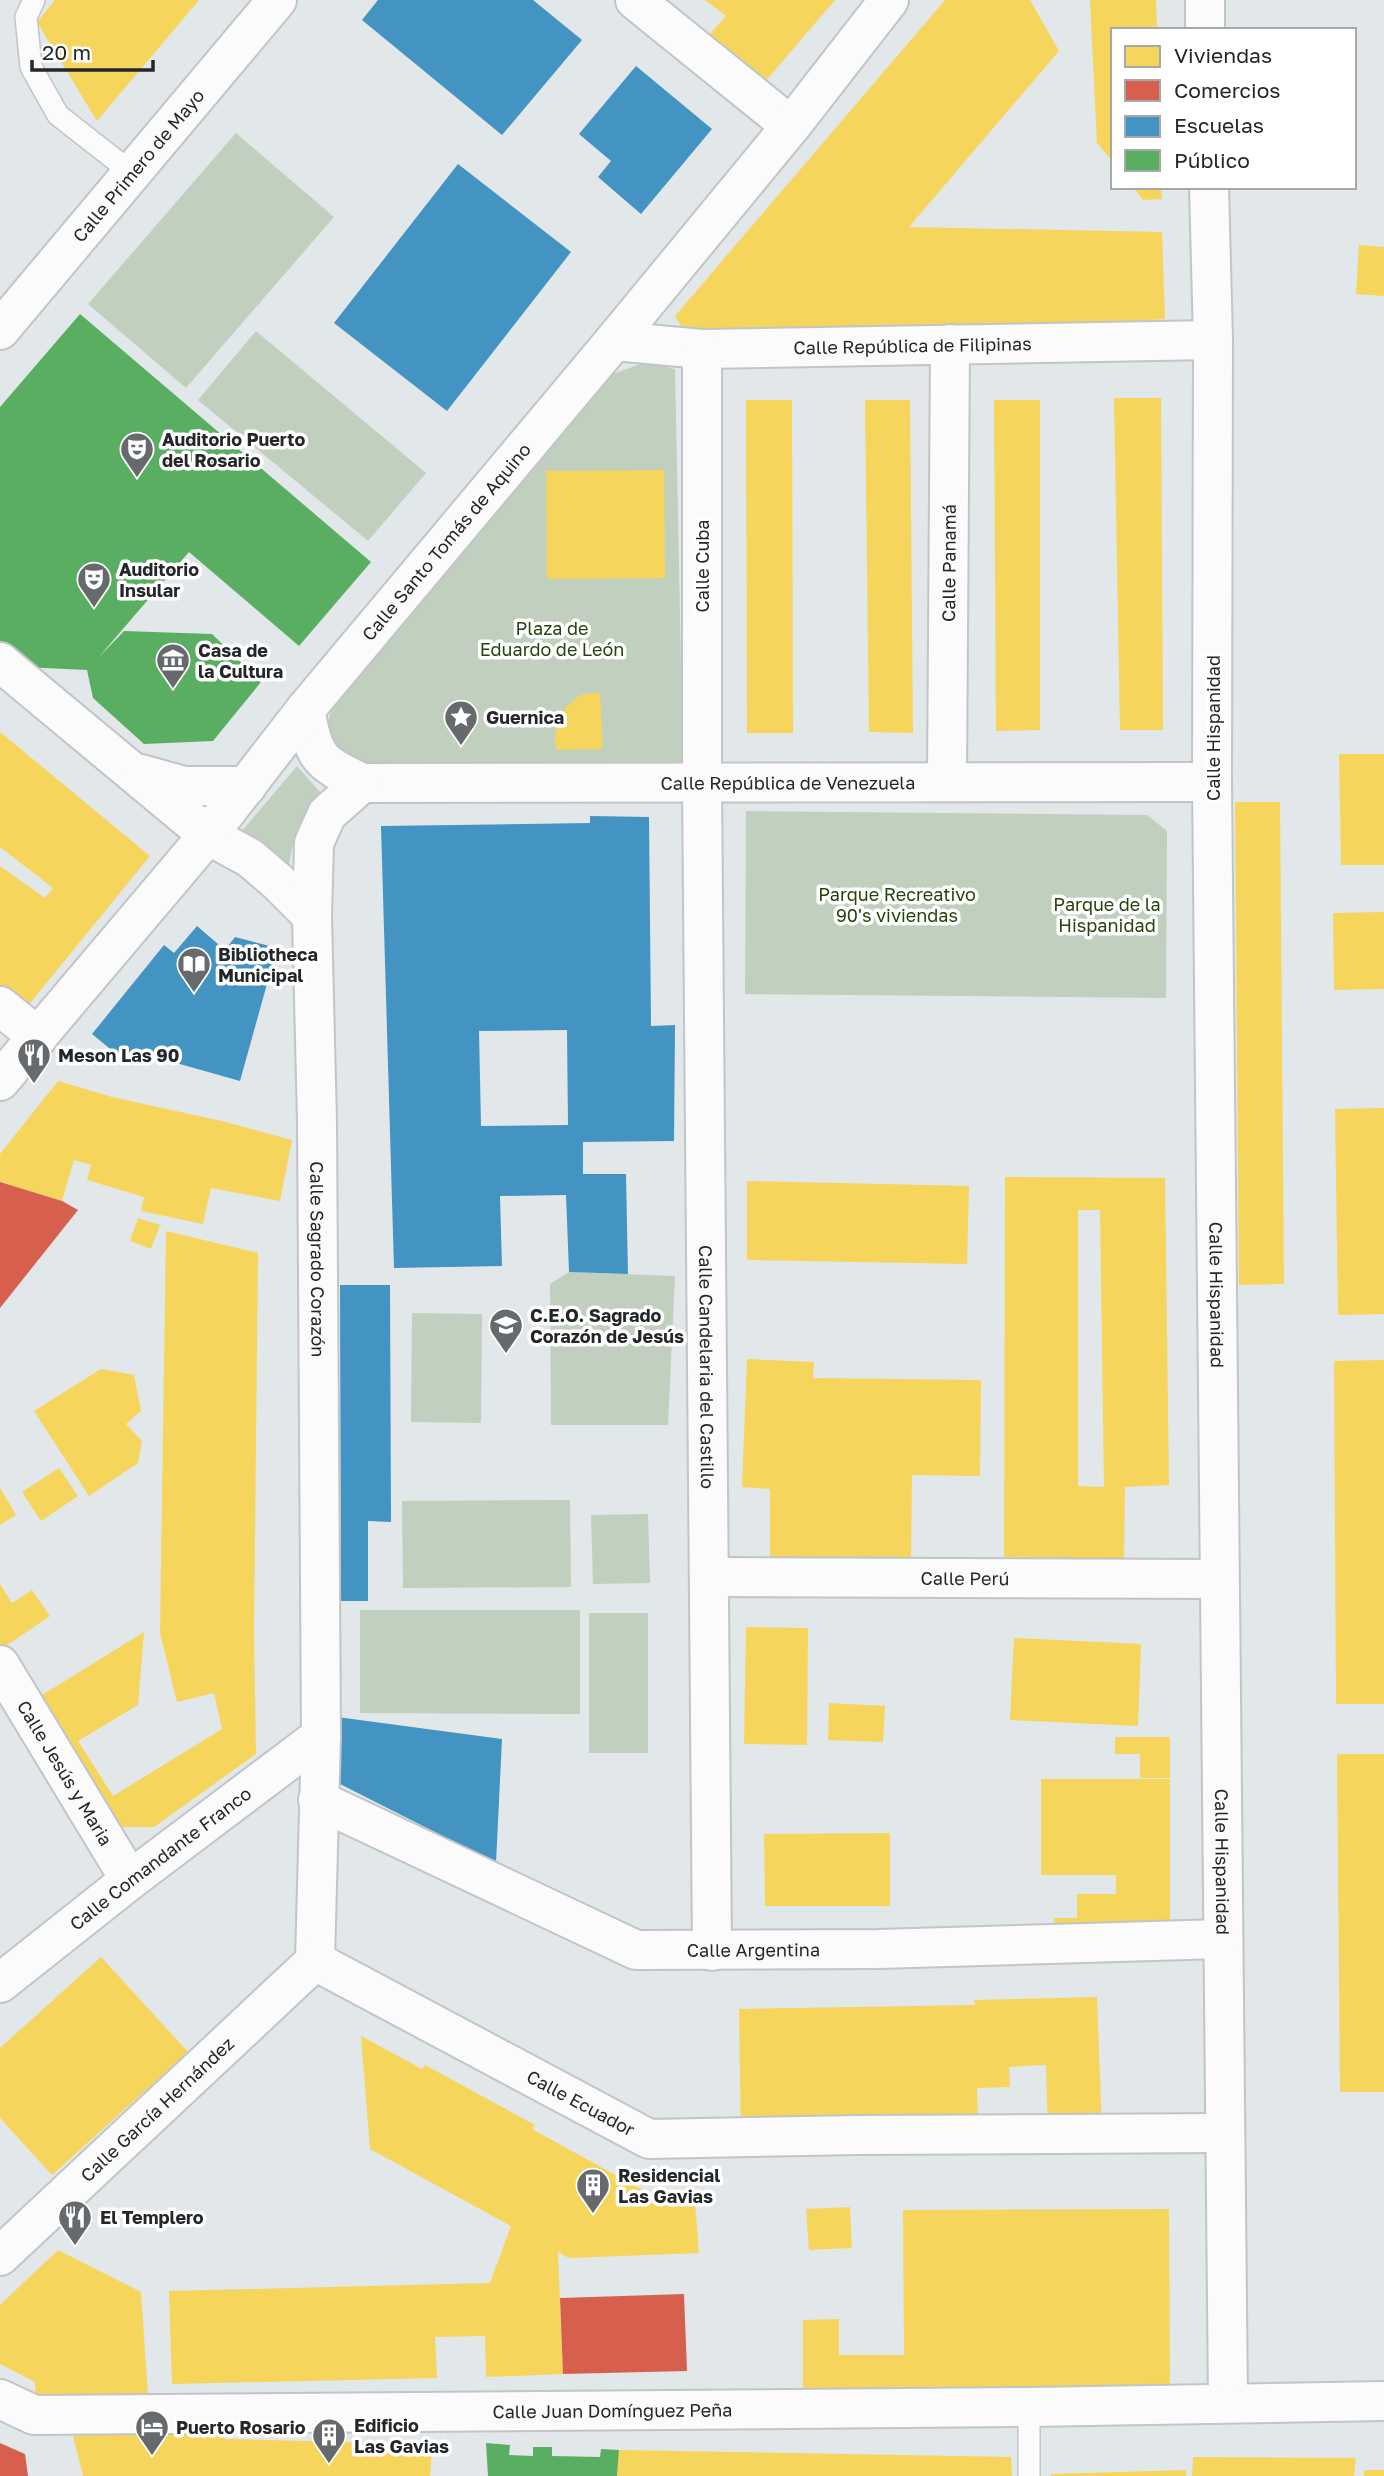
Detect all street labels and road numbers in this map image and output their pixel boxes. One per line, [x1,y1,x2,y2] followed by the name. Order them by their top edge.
[68,84,209,246] street label: Calle Primero de Mayo
[793,332,1032,358] street label: Calle República de Filipinas
[357,438,535,645] street label: Calle Santo Tomás de Aquino
[937,504,960,622] street label: Calle Panamá
[691,519,713,613] street label: Calle Cuba
[1202,655,1224,801] street label: Calle Hispanidad
[660,771,915,794] street label: Calle República de Venezuela
[306,1161,330,1357] street label: Calle Sagrado Corazón
[1205,1222,1229,1368] street label: Calle Hispanidad
[695,1245,719,1489] street label: Calle Candelaria del Castillo
[921,1567,1009,1589] street label: Calle Perú
[13,1696,118,1850] street label: Calle Jesús y Maria
[65,1782,255,1935] street label: Calle Comandante Franco
[1211,1789,1234,1935] street label: Calle Hispanidad
[687,1938,820,1961] street label: Calle Argentina
[76,2032,238,2186] street label: Calle García Hernández
[523,2065,639,2140] street label: Calle Ecuador
[492,2398,733,2422] street label: Calle Juan Domínguez Peña

